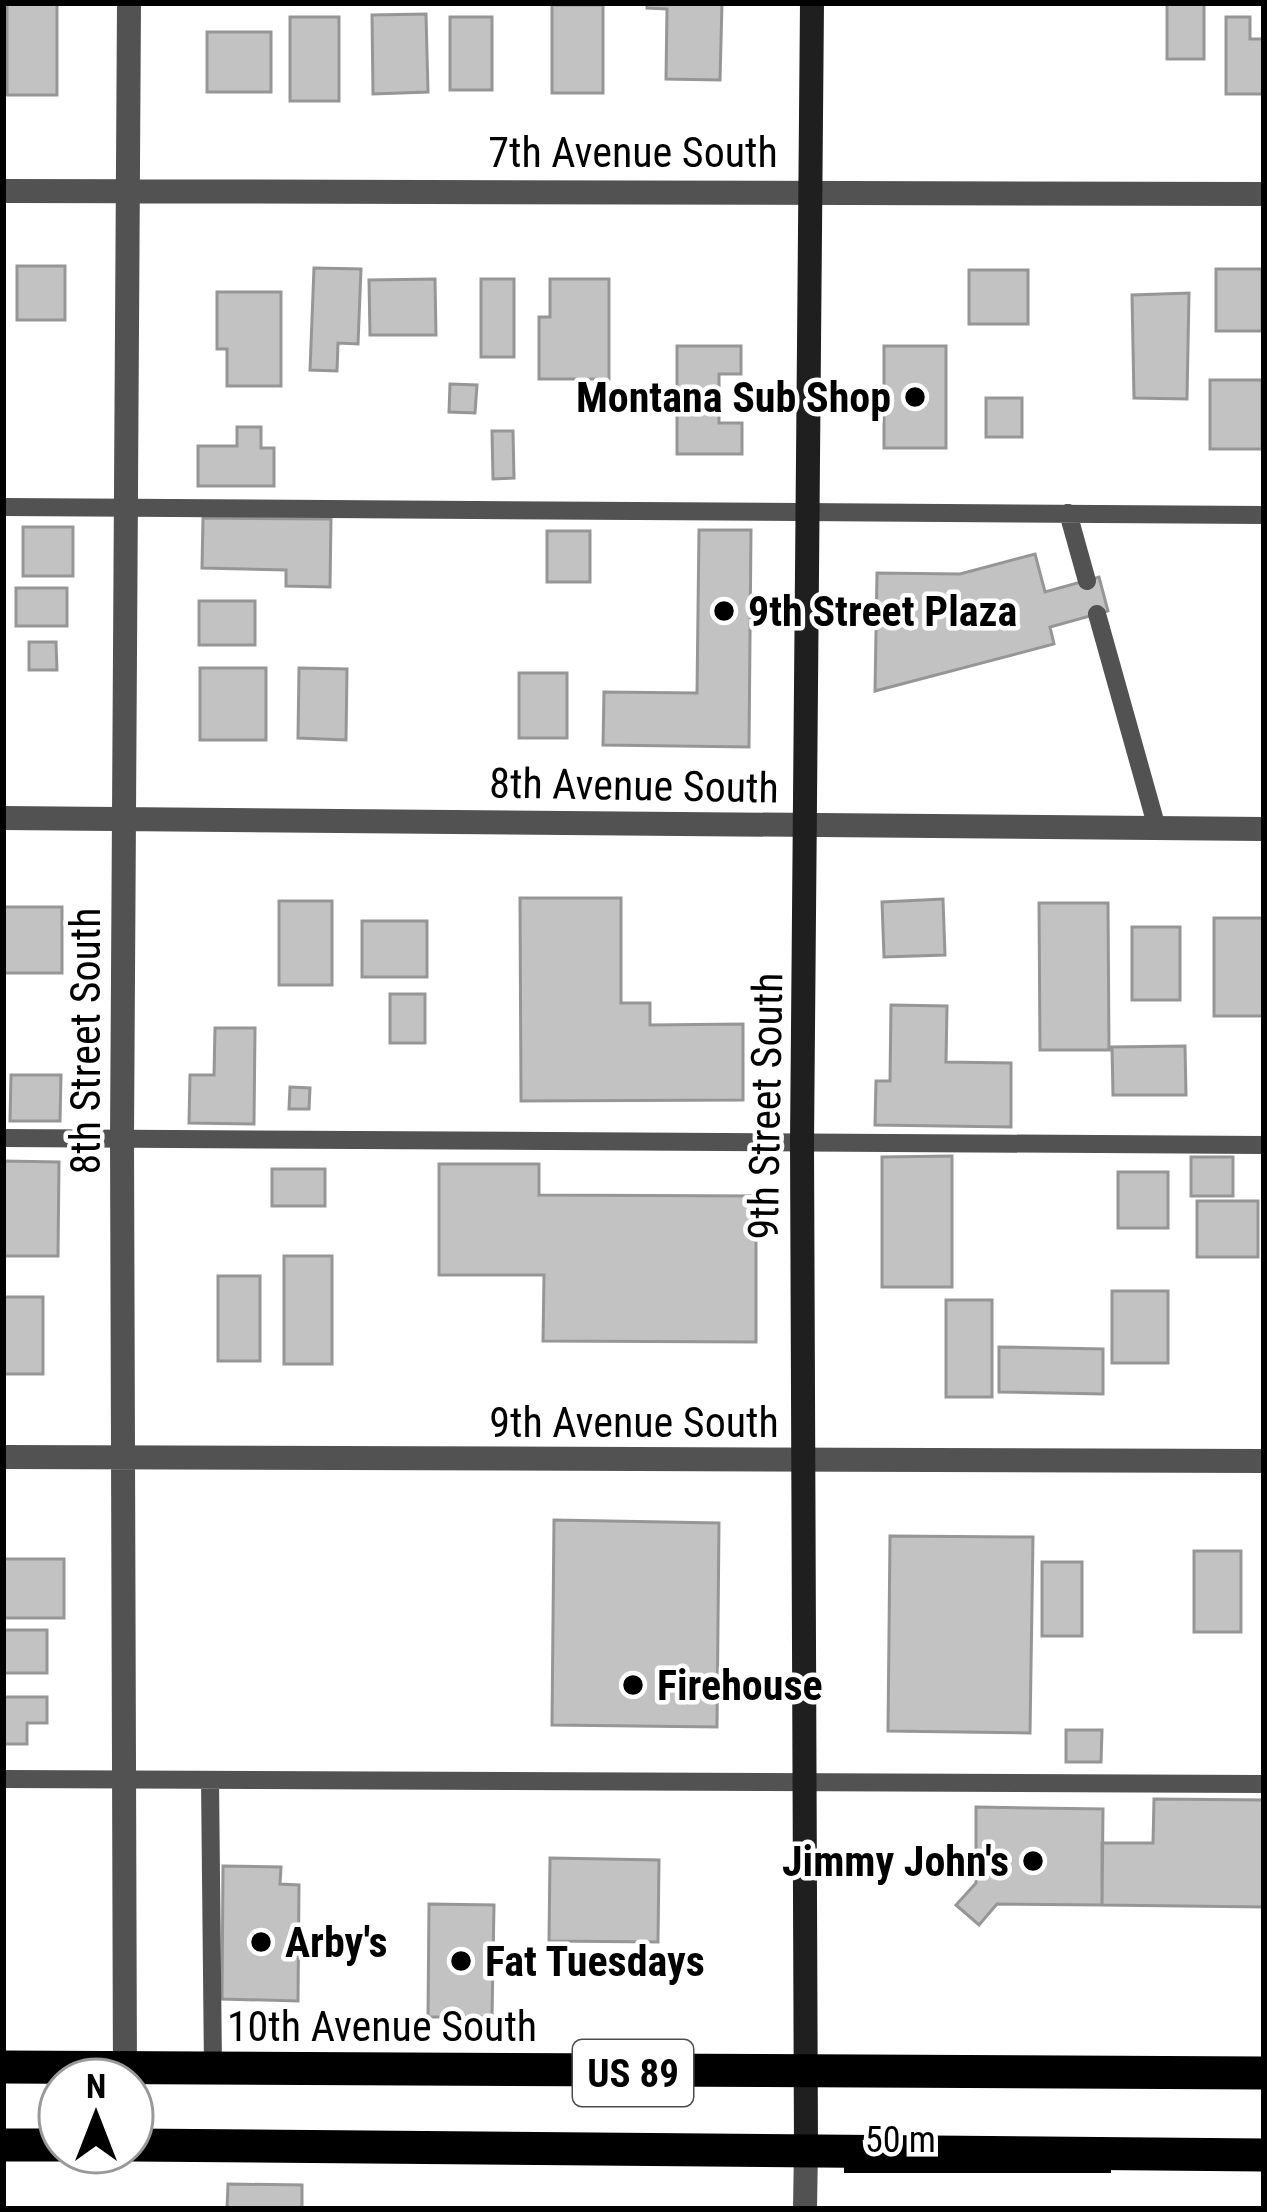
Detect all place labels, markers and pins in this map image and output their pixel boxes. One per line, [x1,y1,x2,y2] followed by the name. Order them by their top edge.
[576,373,891,422] place label: Montana Sub Shop
[902,384,928,410] marker: Montana Sub Shop
[748,587,1017,636] place label: 9th Street Plaza
[711,598,737,624] marker: 9th Street Plaza
[657,1661,823,1710] place label: Firehouse
[620,1672,646,1698] marker: Firehouse
[782,1837,1009,1886] place label: Jimmy John's
[1020,1848,1046,1874] marker: Jimmy John's
[285,1918,388,1967] place label: Arby's
[248,1929,274,1955] marker: Arby's
[485,1937,705,1986] place label: Fat Tuesdays
[448,1948,474,1974] marker: Fat Tuesdays

